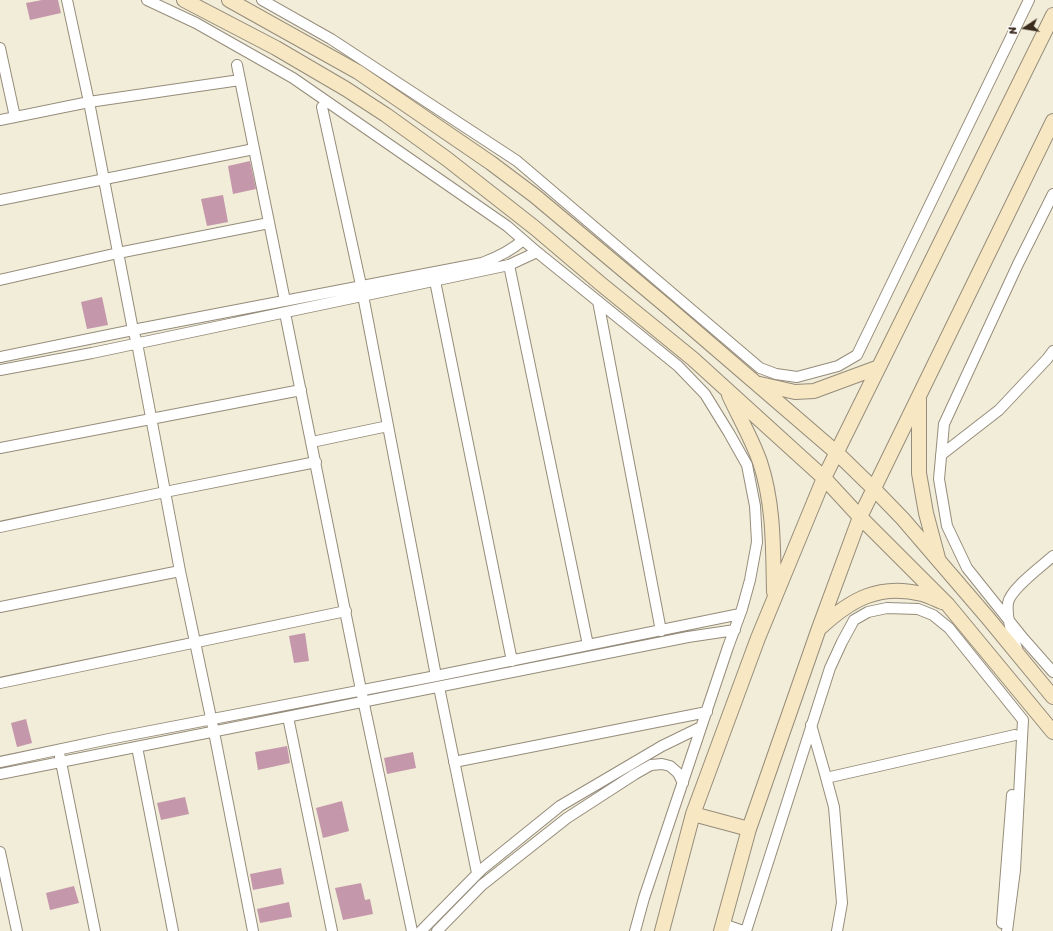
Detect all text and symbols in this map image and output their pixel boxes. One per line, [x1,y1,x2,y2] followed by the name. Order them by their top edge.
[1005,8,1045,48] north arrow
[1003,25,1023,36] text: N

